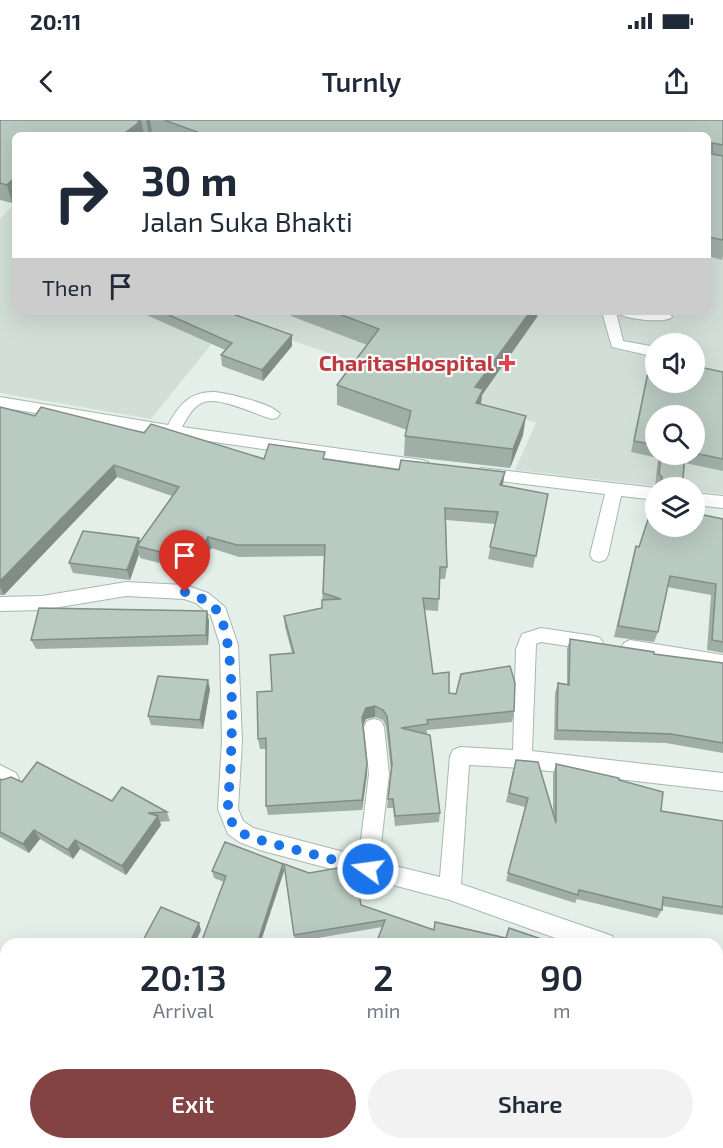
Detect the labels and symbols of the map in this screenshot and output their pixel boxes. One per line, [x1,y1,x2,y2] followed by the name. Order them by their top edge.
[319,349,495,375] place label: CharitasHospital
[498,354,516,372] marker: CharitasHospital
[159,530,210,592] pin
[336,837,400,901] position arrow

